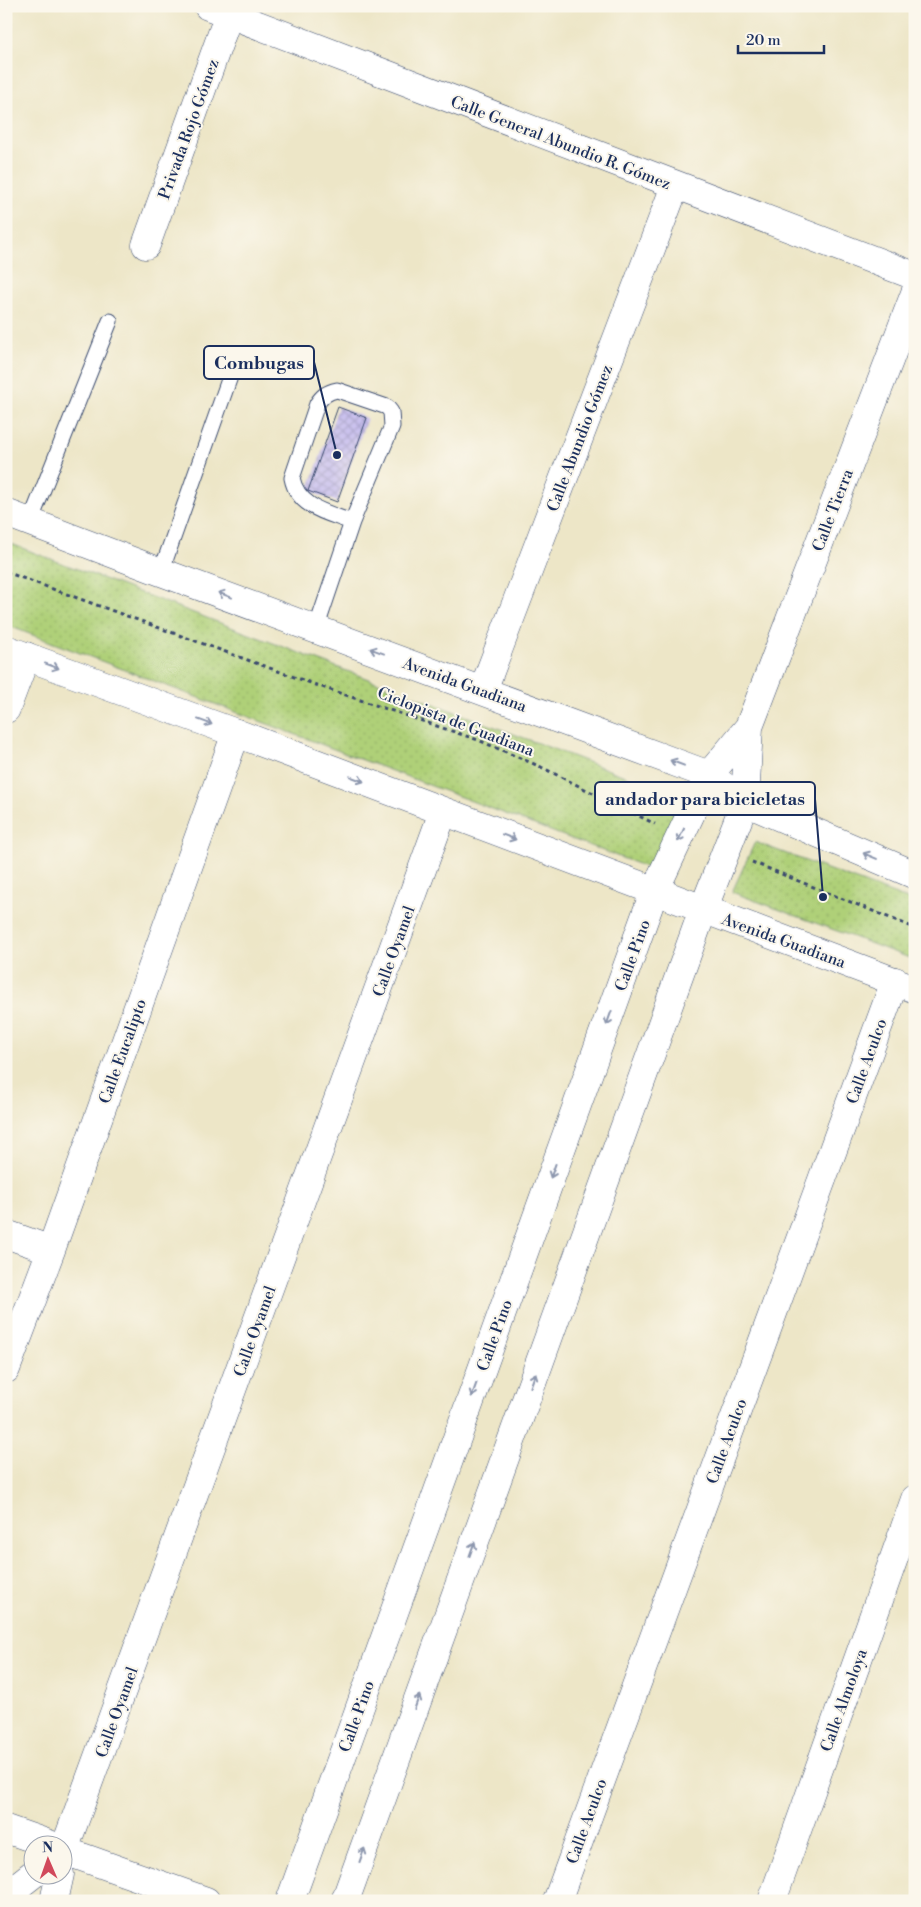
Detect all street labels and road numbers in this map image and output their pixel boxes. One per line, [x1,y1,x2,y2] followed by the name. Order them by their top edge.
[154,56,224,202] street label: Privada Rojo Gómez
[448,92,673,194] street label: Calle General Abundio R. Gómez
[543,362,617,515] street label: Calle Abundio Gómez
[808,465,858,554] street label: Calle Tierra
[399,653,530,717] street label: Avenida Guadiana
[374,683,538,761] street label: Ciclopista de Guadiana
[368,903,420,999] street label: Calle Oyamel
[718,909,849,973] street label: Avenida Guadiana
[611,917,655,994] street label: Calle Pino
[95,996,151,1106] street label: Calle Eucalipto
[842,1016,892,1107] street label: Calle Aculco
[229,1283,281,1379] street label: Calle Oyamel
[473,1297,517,1374] street label: Calle Pino
[702,1396,752,1487] street label: Calle Aculco
[816,1645,872,1754] street label: Calle Almoloya
[91,1664,143,1760] street label: Calle Oyamel
[335,1678,379,1755] street label: Calle Pino
[562,1776,612,1867] street label: Calle Aculco

